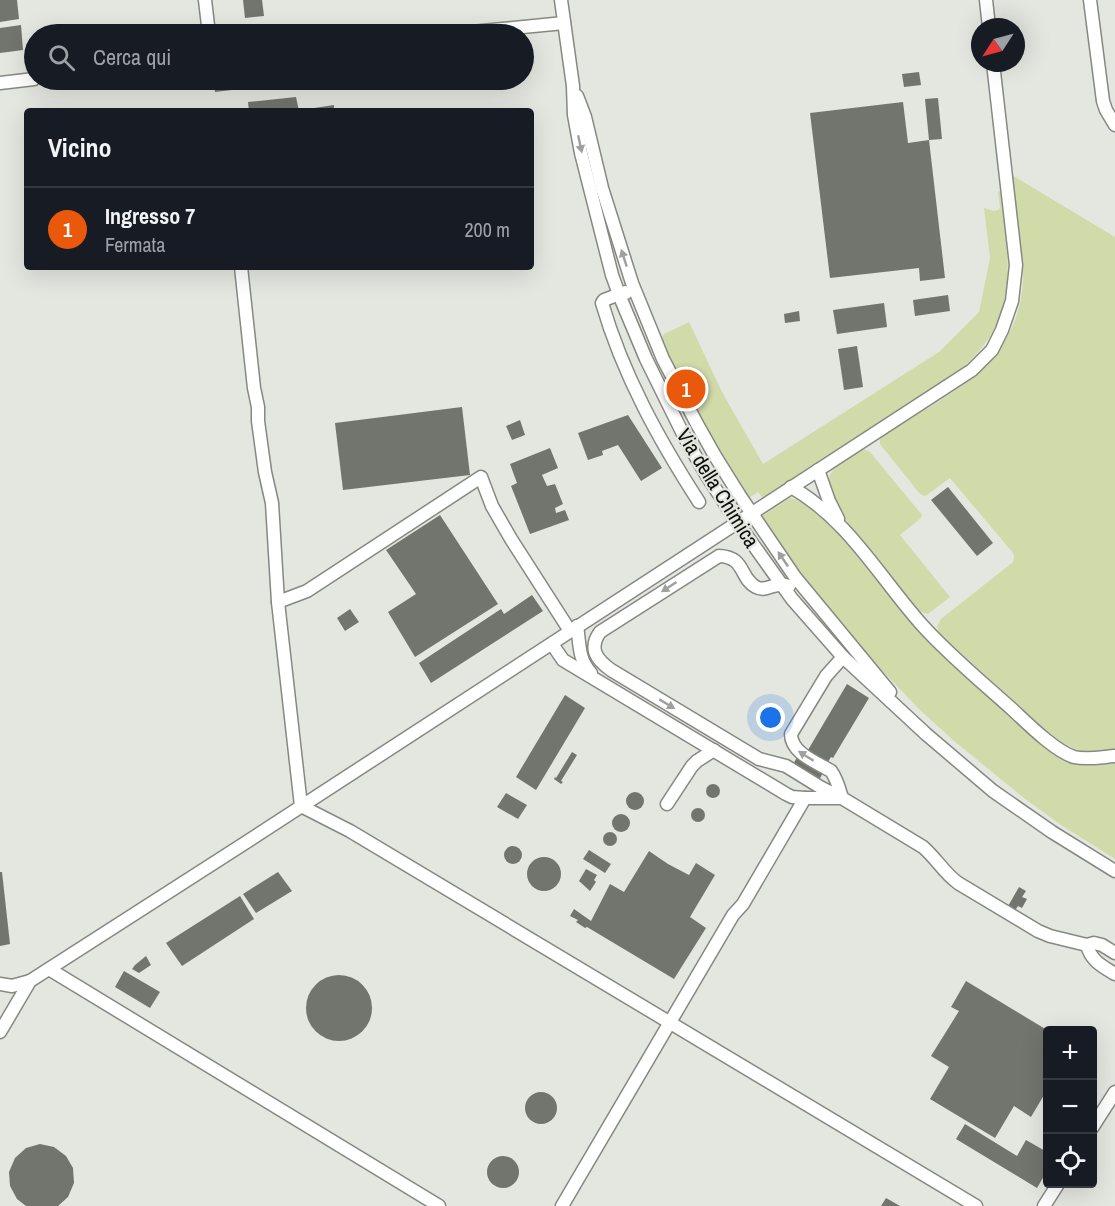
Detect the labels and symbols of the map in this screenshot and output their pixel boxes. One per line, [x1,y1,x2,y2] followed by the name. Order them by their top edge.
[971,18,1025,72] north arrow
[575,135,585,153] one-way arrow
[619,249,628,267] one-way arrow
[666,366,706,412] pin: 1
[670,423,766,554] street label: Via della Chimica
[777,551,789,567] one-way arrow
[661,582,678,593] one-way arrow
[659,699,676,709] one-way arrow
[756,703,785,732] your location
[798,750,814,761] one-way arrow

